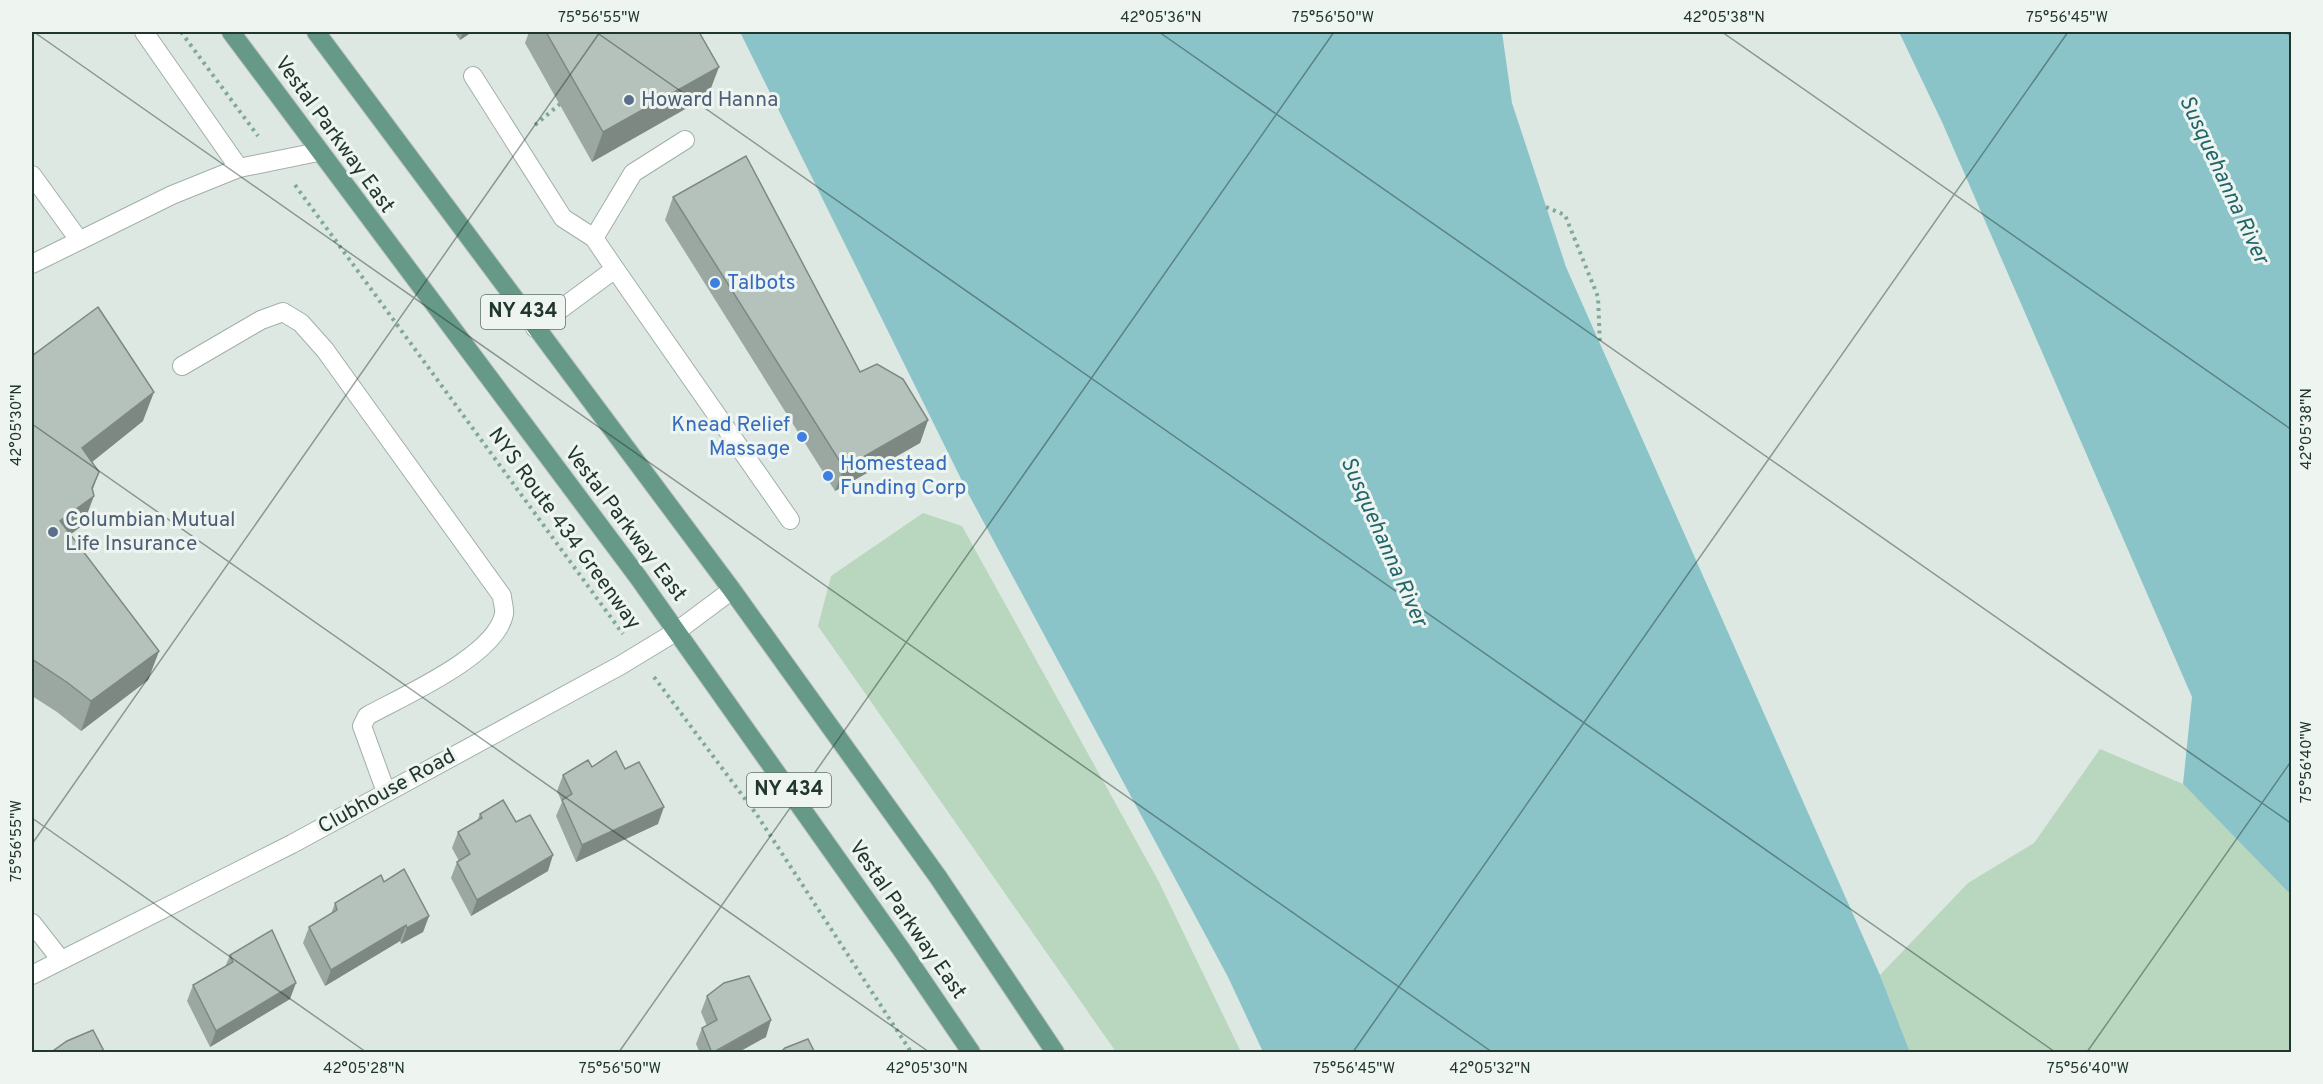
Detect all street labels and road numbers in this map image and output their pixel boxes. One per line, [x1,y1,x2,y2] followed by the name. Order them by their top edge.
[268,51,400,219] street label: Vestal Parkway East
[481,295,565,329] road number: NY 434
[482,423,646,635] street label: NYS Route 434 Greenway
[558,441,692,607] street label: Vestal Parkway East
[314,743,460,841] street label: Clubhouse Road
[747,773,831,807] road number: NY 434
[842,835,972,1005] street label: Vestal Parkway East

